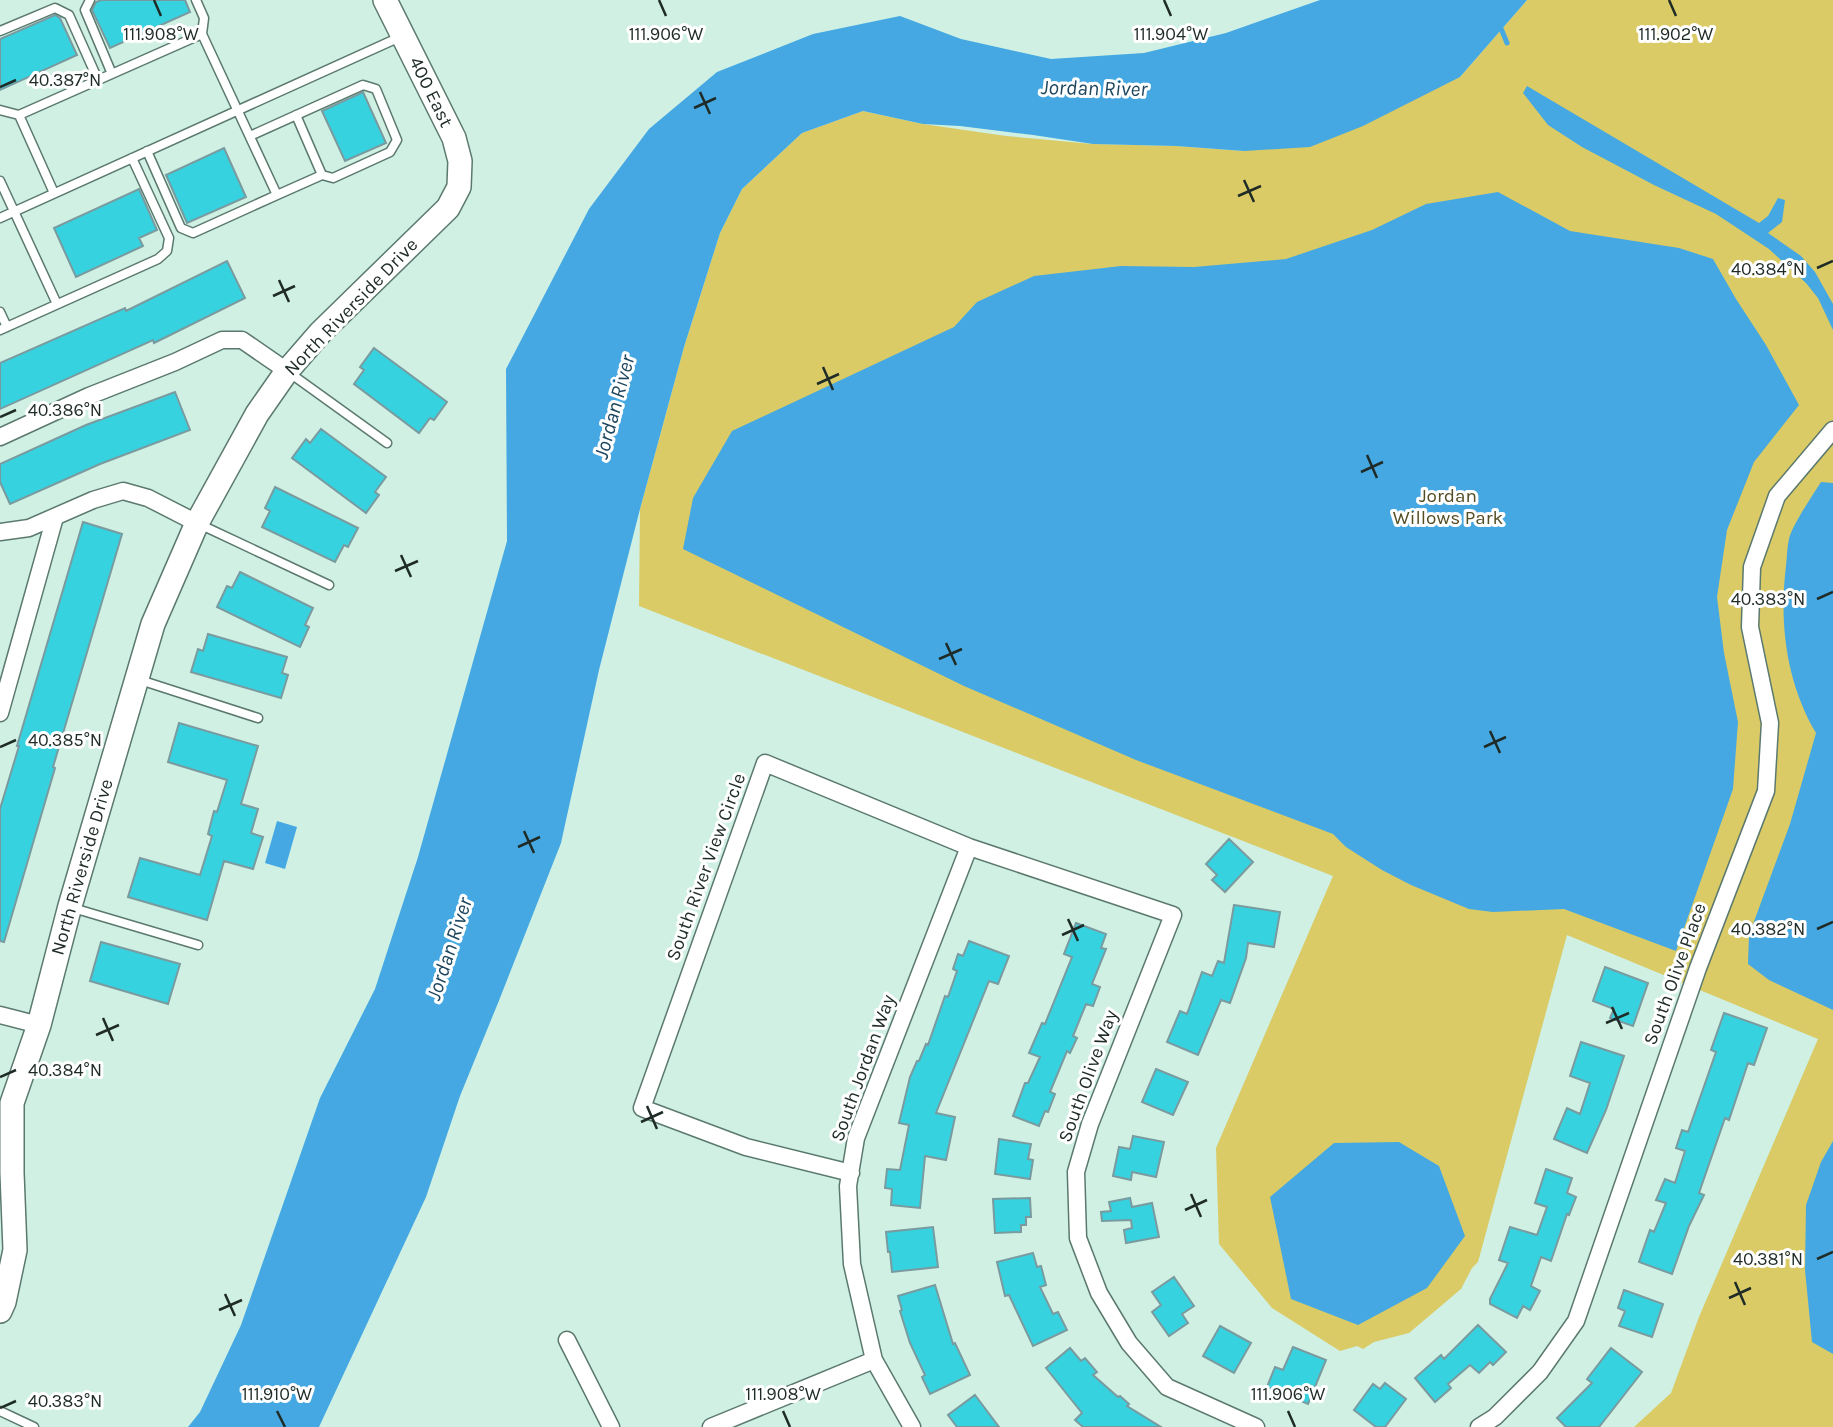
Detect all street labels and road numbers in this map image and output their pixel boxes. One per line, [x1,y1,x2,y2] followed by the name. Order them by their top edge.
[404,53,458,131] street label: 400 East
[280,234,422,380] street label: North Riverside Drive
[662,770,750,964] street label: South River View Circle
[46,776,118,958] street label: North Riverside Drive
[1639,900,1711,1048] street label: South Olive Place
[826,991,900,1144] street label: South Jordan Way
[1054,1007,1122,1145] street label: South Olive Way

